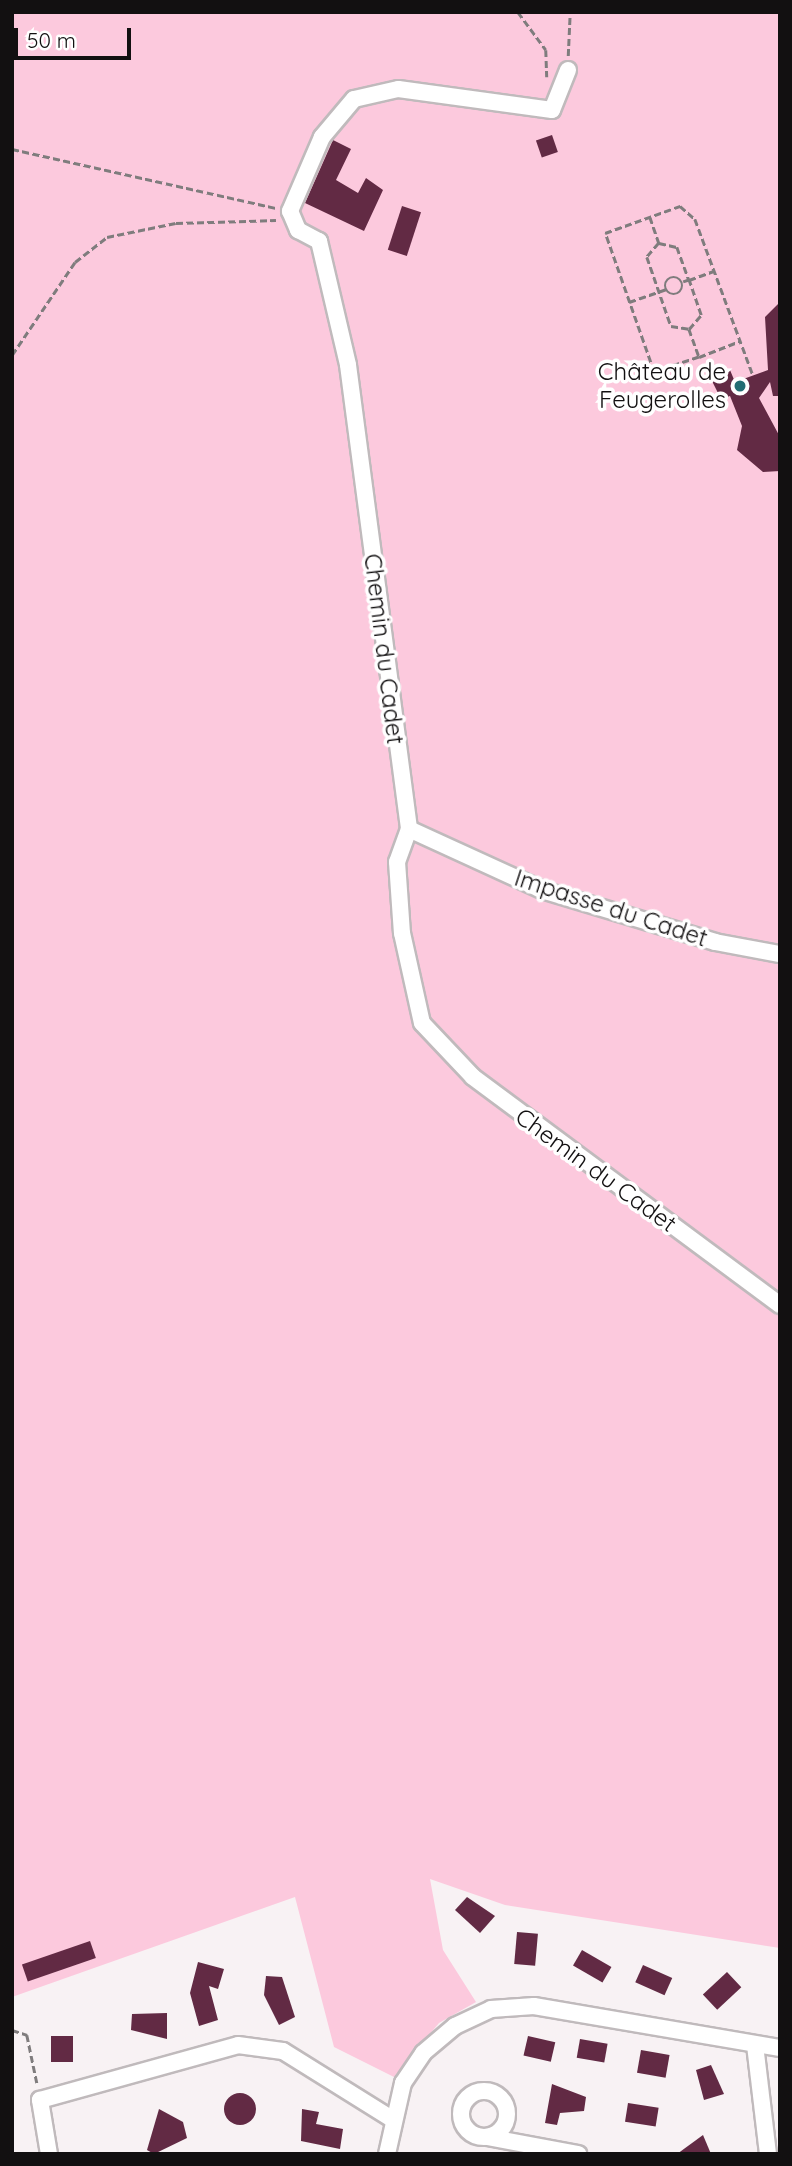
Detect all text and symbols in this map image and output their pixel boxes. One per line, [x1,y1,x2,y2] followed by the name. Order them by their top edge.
[18,14,135,58] scale bar
[27,27,76,53] text: 50 m
[598,358,726,414] place label: Château de Feugerolles
[732,378,748,394] marker: Château de Feugerolles
[358,552,410,746] street label: Chemin du Cadet
[511,863,711,953] street label: Impasse du Cadet
[510,1102,682,1238] street label: Chemin du Cadet

